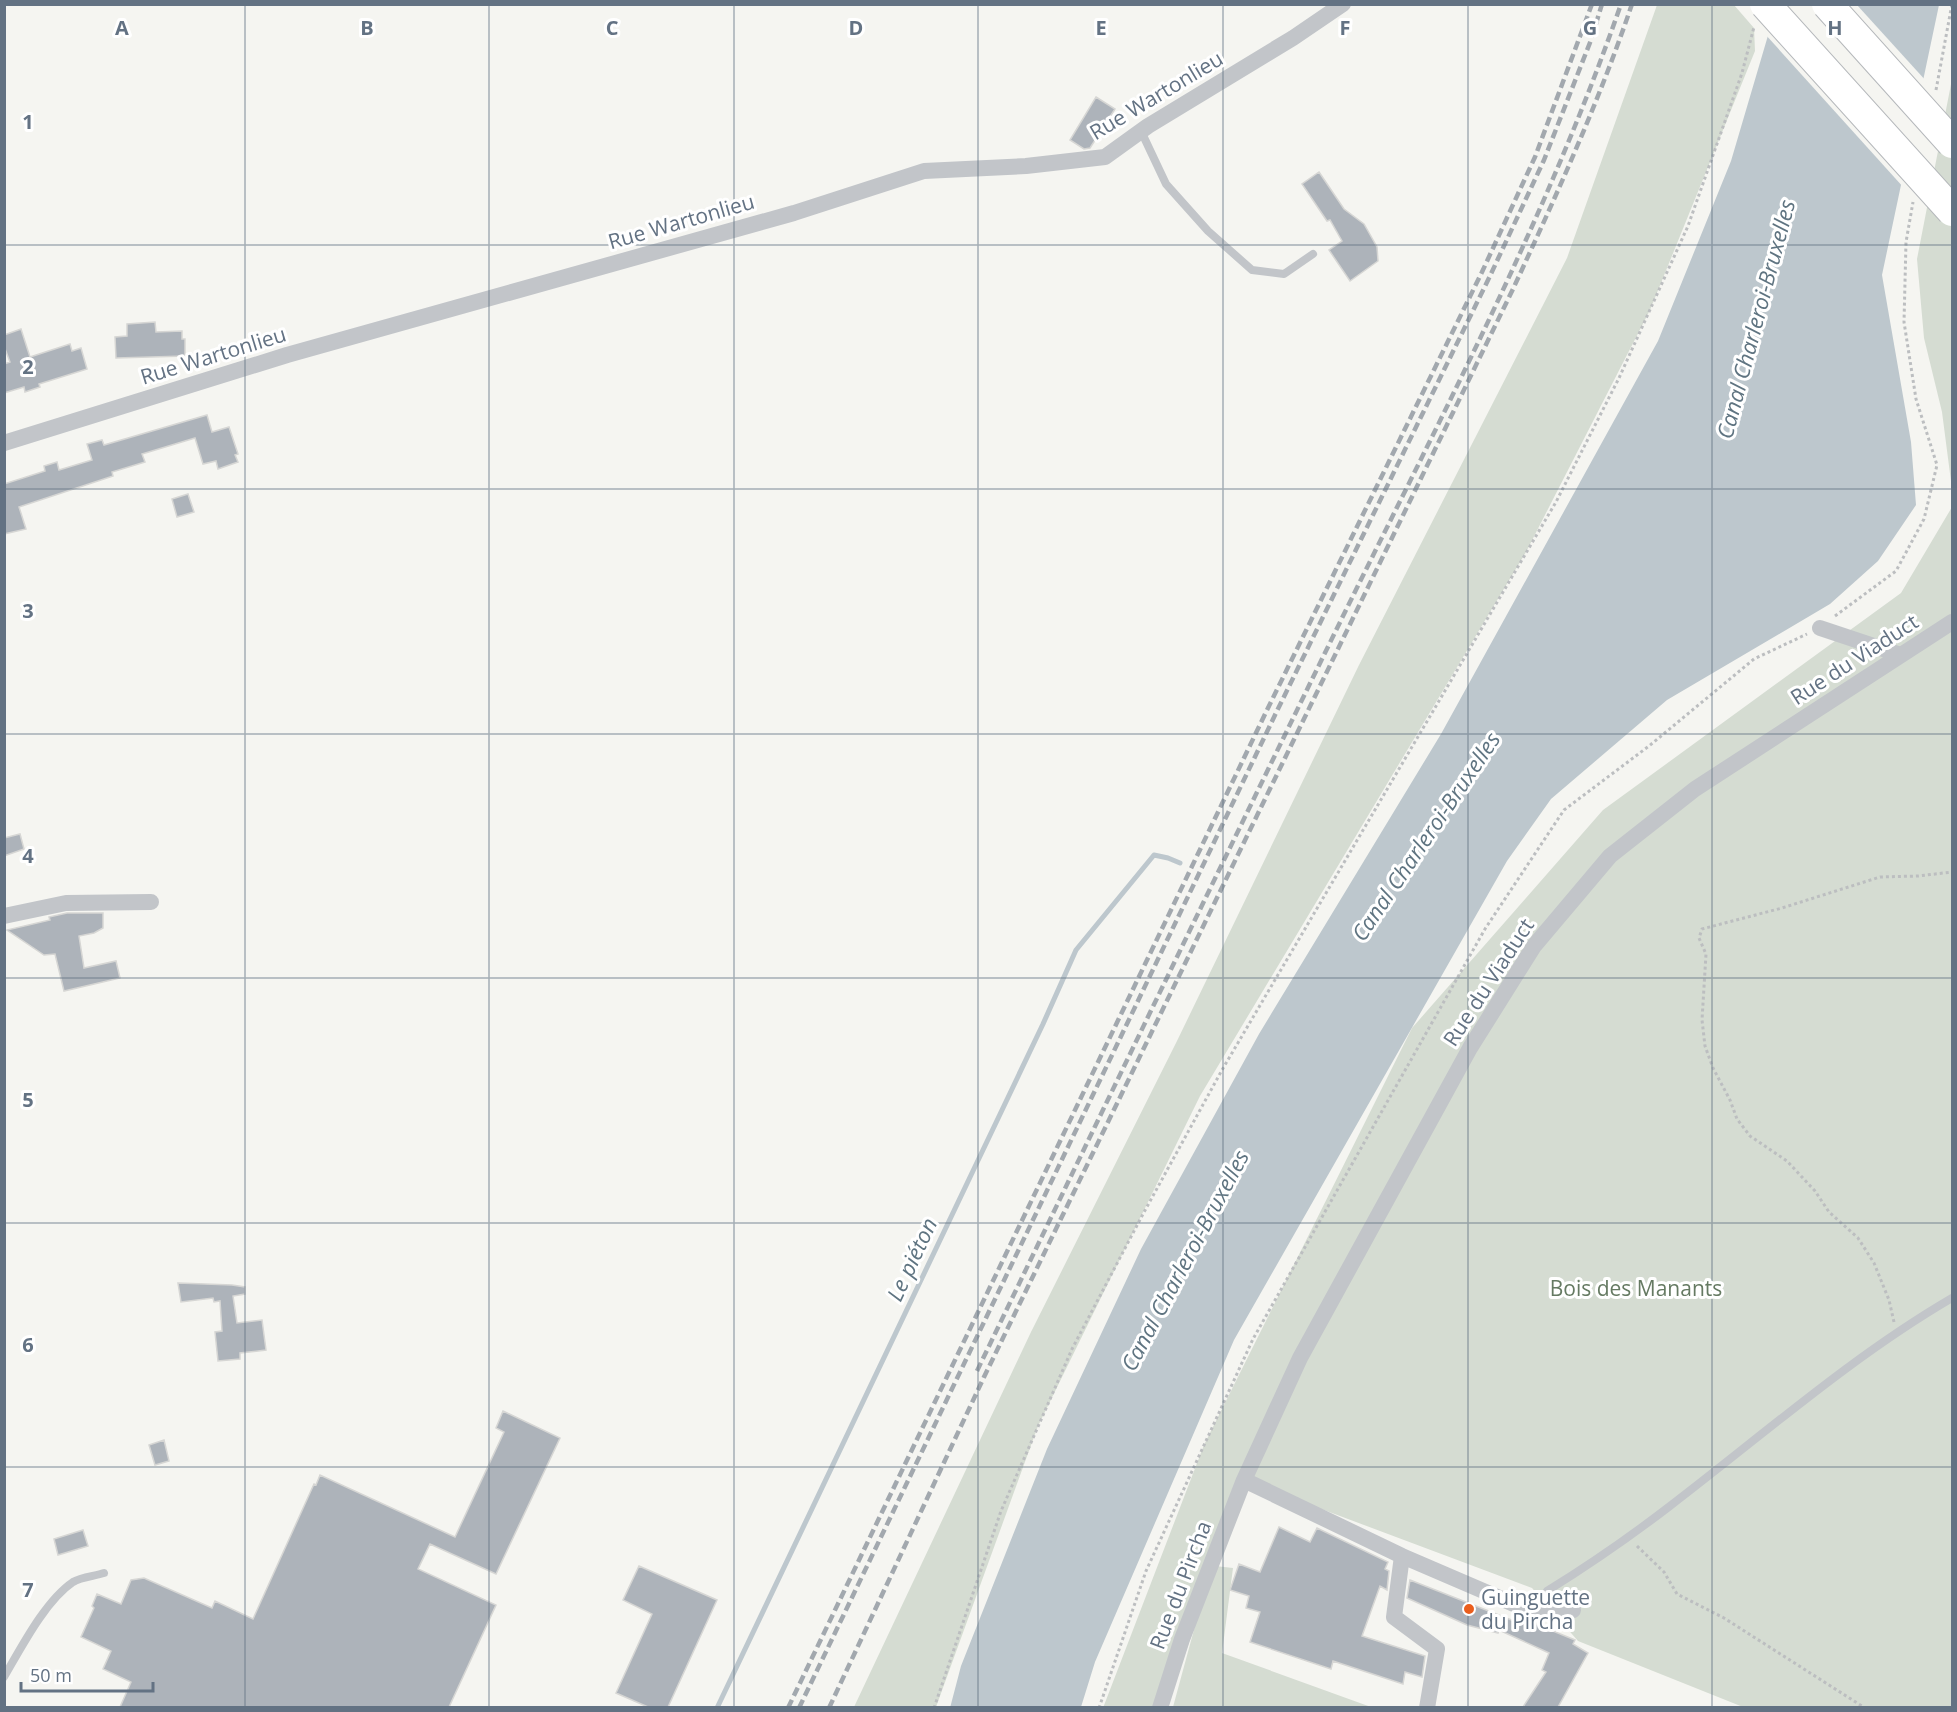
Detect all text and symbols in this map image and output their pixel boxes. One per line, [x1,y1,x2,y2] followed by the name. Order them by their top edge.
[115,14,129,41] text: A
[360,14,374,41] text: B
[606,14,619,41] text: C
[849,14,863,41] text: D
[1095,14,1107,41] text: E
[1340,14,1350,41] text: F
[1583,14,1597,41] text: G
[1827,14,1843,41] text: H
[1084,44,1228,146] street label: Rue Wartonlieu
[22,108,34,135] text: 1
[605,187,757,255] street label: Rue Wartonlieu
[1709,196,1801,442] water label: Canal Charleroi-Bruxelles
[137,320,289,390] street label: Rue Wartonlieu
[22,353,34,380] text: 2
[22,597,34,624] text: 3
[1785,607,1923,711] street label: Rue du Viaduct
[1344,725,1507,946] water label: Canal Charleroi-Bruxelles
[22,842,34,869] text: 4
[1436,913,1540,1051] street label: Rue du Viaduct
[22,1086,34,1113] text: 5
[1113,1144,1255,1376] water label: Canal Charleroi-Bruxelles
[879,1212,943,1306] water label: Le piéton
[1550,1274,1722,1302] park label: Bois des Manants
[22,1331,34,1358] text: 6
[1143,1517,1217,1653] street label: Rue du Pircha
[22,1576,34,1603] text: 7
[1481,1583,1590,1635] place label: Guinguette du Pircha
[1462,1602,1476,1616] marker: Guinguette du Pircha
[21,1655,153,1693] scale bar
[30,1663,72,1687] text: 50 m

